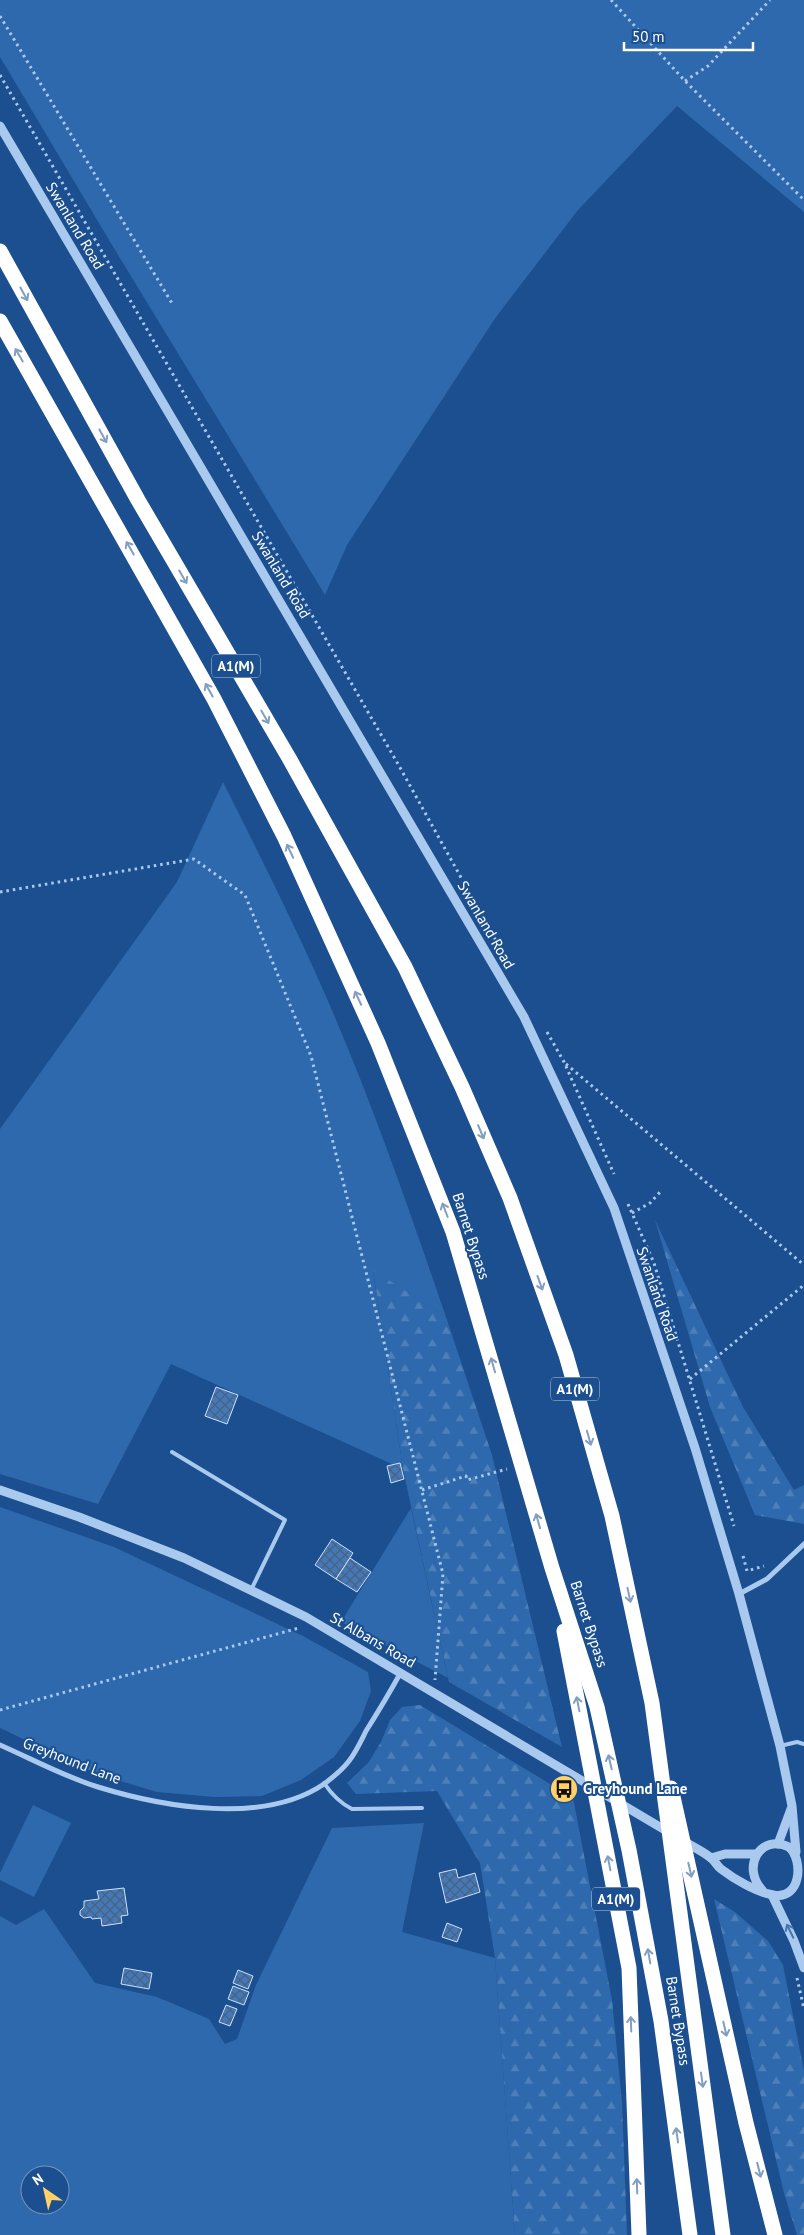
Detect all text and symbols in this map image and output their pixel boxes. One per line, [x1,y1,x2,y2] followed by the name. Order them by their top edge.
[624,20,753,52] scale bar
[632,27,665,46] text: 50 m
[42,179,109,273] street label: Swanland Road
[19,286,29,301] one-way arrow
[14,347,24,362] one-way arrow
[98,428,108,442] one-way arrow
[248,528,315,622] street label: Swanland Road
[124,542,134,556] one-way arrow
[179,569,189,583] one-way arrow
[212,654,260,678] road number: A1(M)
[204,683,214,698] one-way arrow
[261,710,271,724] one-way arrow
[285,844,295,859] one-way arrow
[454,877,519,972] street label: Swanland Road
[353,991,363,1006] one-way arrow
[478,1124,487,1139] one-way arrow
[449,1190,494,1282] street label: Barnet Bypass
[440,1203,449,1218] one-way arrow
[632,1244,682,1343] street label: Swanland Road
[536,1275,545,1290] one-way arrow
[487,1358,497,1374] one-way arrow
[551,1378,599,1400] road number: A1(M)
[585,1429,595,1445] one-way arrow
[533,1514,543,1530] one-way arrow
[567,1578,612,1670] street label: Barnet Bypass
[625,1587,634,1603] one-way arrow
[327,1607,419,1672] street label: St Albans Road
[573,1696,582,1712] one-way arrow
[20,1733,124,1788] street label: Greyhound Lane
[605,1755,614,1771] one-way arrow
[549,1774,579,1804] bus stop icon: Greyhound Lane
[583,1779,688,1798] place label: Greyhound Lane
[604,1856,613,1872] one-way arrow
[686,1862,695,1878] one-way arrow
[592,1888,640,1910] road number: A1(M)
[785,1924,794,1939] one-way arrow
[644,1948,653,1964] one-way arrow
[662,1975,695,2067] street label: Barnet Bypass
[626,2016,636,2032] one-way arrow
[721,2020,730,2036] one-way arrow
[697,2072,707,2088] one-way arrow
[671,2127,681,2143] one-way arrow
[754,2162,764,2178] one-way arrow
[20,2165,70,2215] north arrow
[29,2169,47,2189] text: N
[632,2179,642,2195] one-way arrow

